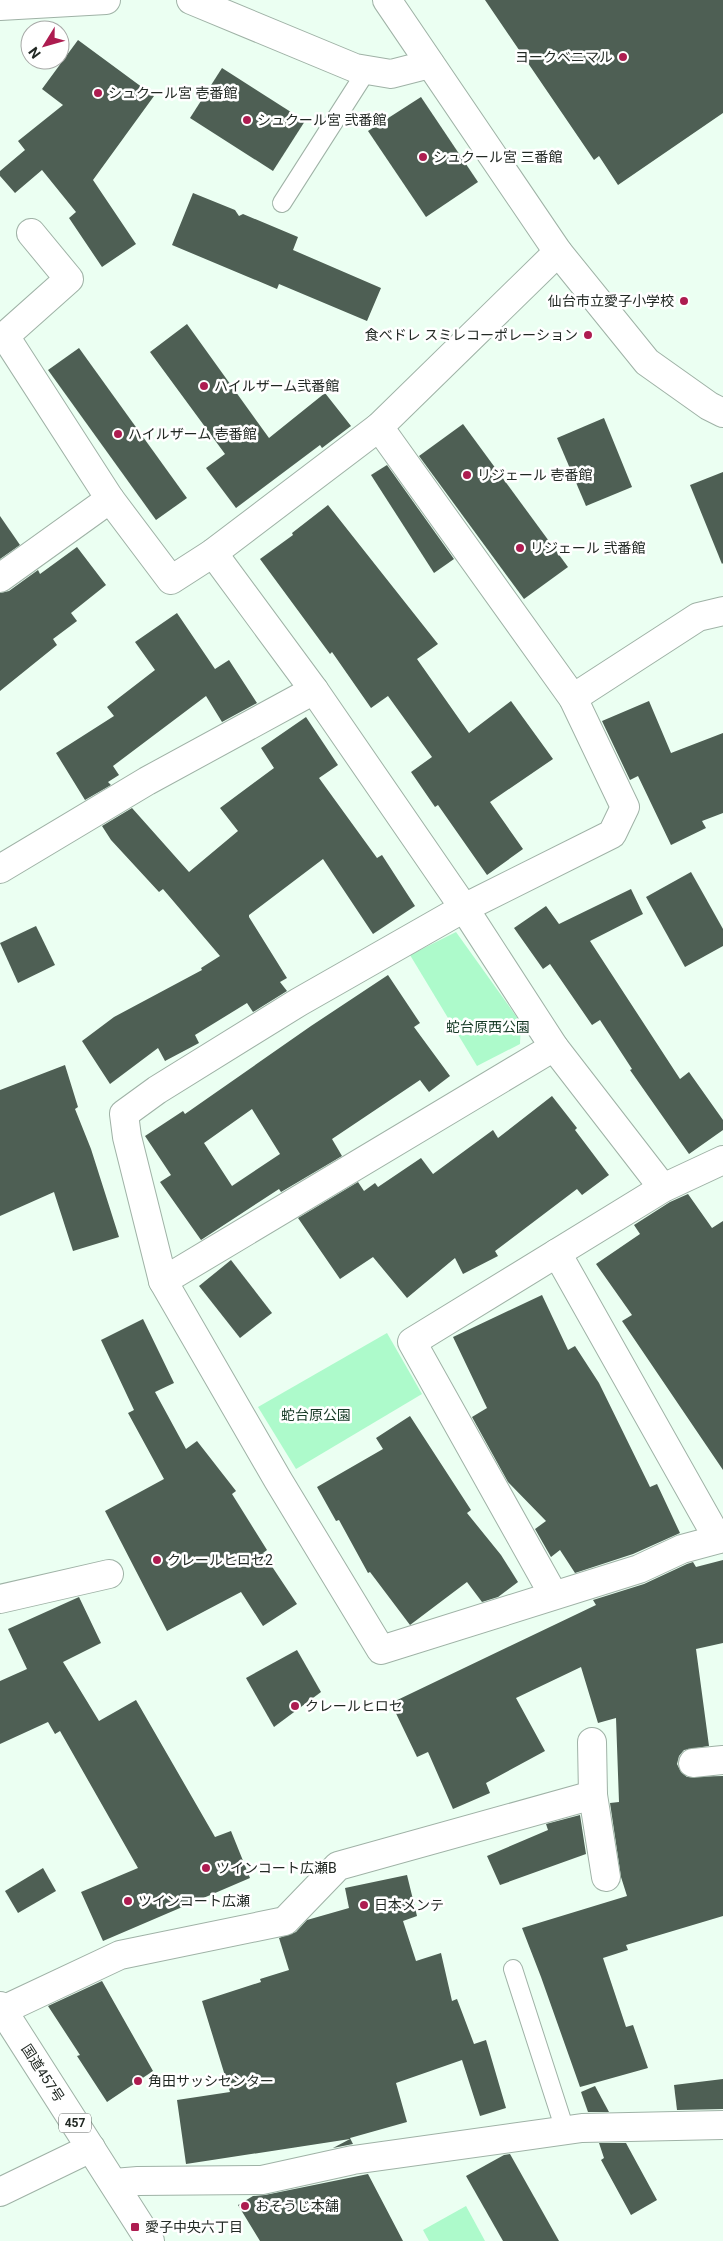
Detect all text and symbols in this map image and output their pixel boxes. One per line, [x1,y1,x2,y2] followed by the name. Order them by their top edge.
[20,20,70,70] north arrow
[25,44,44,62] text: N
[515,49,613,65] place label: ヨークベニマル
[617,51,629,63] marker: ヨークベニマル
[108,85,237,101] place label: シュクール宮 壱番館
[92,87,104,99] marker: シュクール宮 壱番館
[257,112,386,128] place label: シュクール宮 弐番館
[241,114,253,126] marker: シュクール宮 弐番館
[433,149,562,165] place label: シュクール宮 三番館
[417,151,429,163] marker: シュクール宮 三番館
[548,293,674,309] place label: 仙台市立愛子小学校
[678,295,690,307] marker: 仙台市立愛子小学校
[365,327,578,343] place label: 食べドレ スミレコーポレーション
[582,329,594,341] marker: 食べドレ スミレコーポレーション
[214,378,339,394] place label: ハイルザーム弐番館
[198,380,210,392] marker: ハイルザーム弐番館
[128,426,257,442] place label: ハイルザーム 壱番館
[112,428,124,440] marker: ハイルザーム 壱番館
[477,467,592,483] place label: リジェール 壱番館
[461,469,473,481] marker: リジェール 壱番館
[530,540,645,556] place label: リジェール 弐番館
[514,542,526,554] marker: リジェール 弐番館
[446,1019,530,1035] park label: 蛇台原西公園
[281,1407,351,1423] park label: 蛇台原公園
[167,1552,273,1568] place label: クレールヒロセ2
[151,1554,163,1566] marker: クレールヒロセ2
[305,1698,403,1714] place label: クレールヒロセ
[289,1700,301,1712] marker: クレールヒロセ
[216,1860,337,1876] place label: ツインコート広瀬B
[200,1862,212,1874] marker: ツインコート広瀬B
[138,1893,250,1909] place label: ツインコート広瀬
[122,1895,134,1907] marker: ツインコート広瀬
[374,1897,444,1913] place label: 日本メンテ
[358,1899,370,1911] marker: 日本メンテ
[18,2041,68,2105] street label: 国道457号
[148,2073,274,2089] place label: 角田サッシセンター
[132,2075,144,2087] marker: 角田サッシセンター
[59,2114,91,2132] road number: 457
[255,2198,339,2214] place label: おそうじ本舗
[239,2200,251,2212] marker: おそうじ本舗
[145,2219,243,2235] place label: 愛子中央六丁目
[129,2221,141,2233] marker: 愛子中央六丁目

